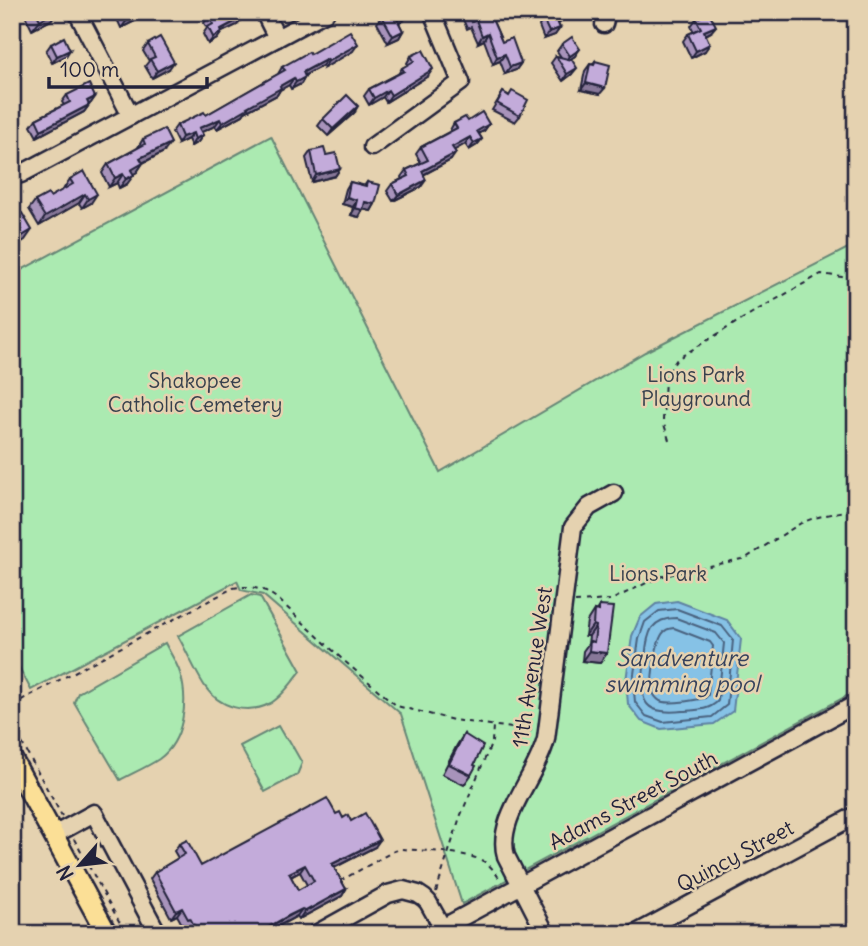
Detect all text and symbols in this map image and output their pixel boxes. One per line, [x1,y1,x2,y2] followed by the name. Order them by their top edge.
[49,46,206,90] scale bar
[60,56,119,83] text: 100 m
[641,361,751,412] park label: Lions Park Playground
[108,367,282,418] park label: Shakopee Catholic Cemetery
[609,560,707,587] park label: Lions Park
[506,585,558,749] street label: 11th Avenue West
[605,643,762,698] water label: Sandventure swimming pool
[544,744,722,856] street label: Adams Street South
[672,814,798,898] street label: Quincy Street
[46,830,116,900] north arrow
[51,862,79,884] text: N

